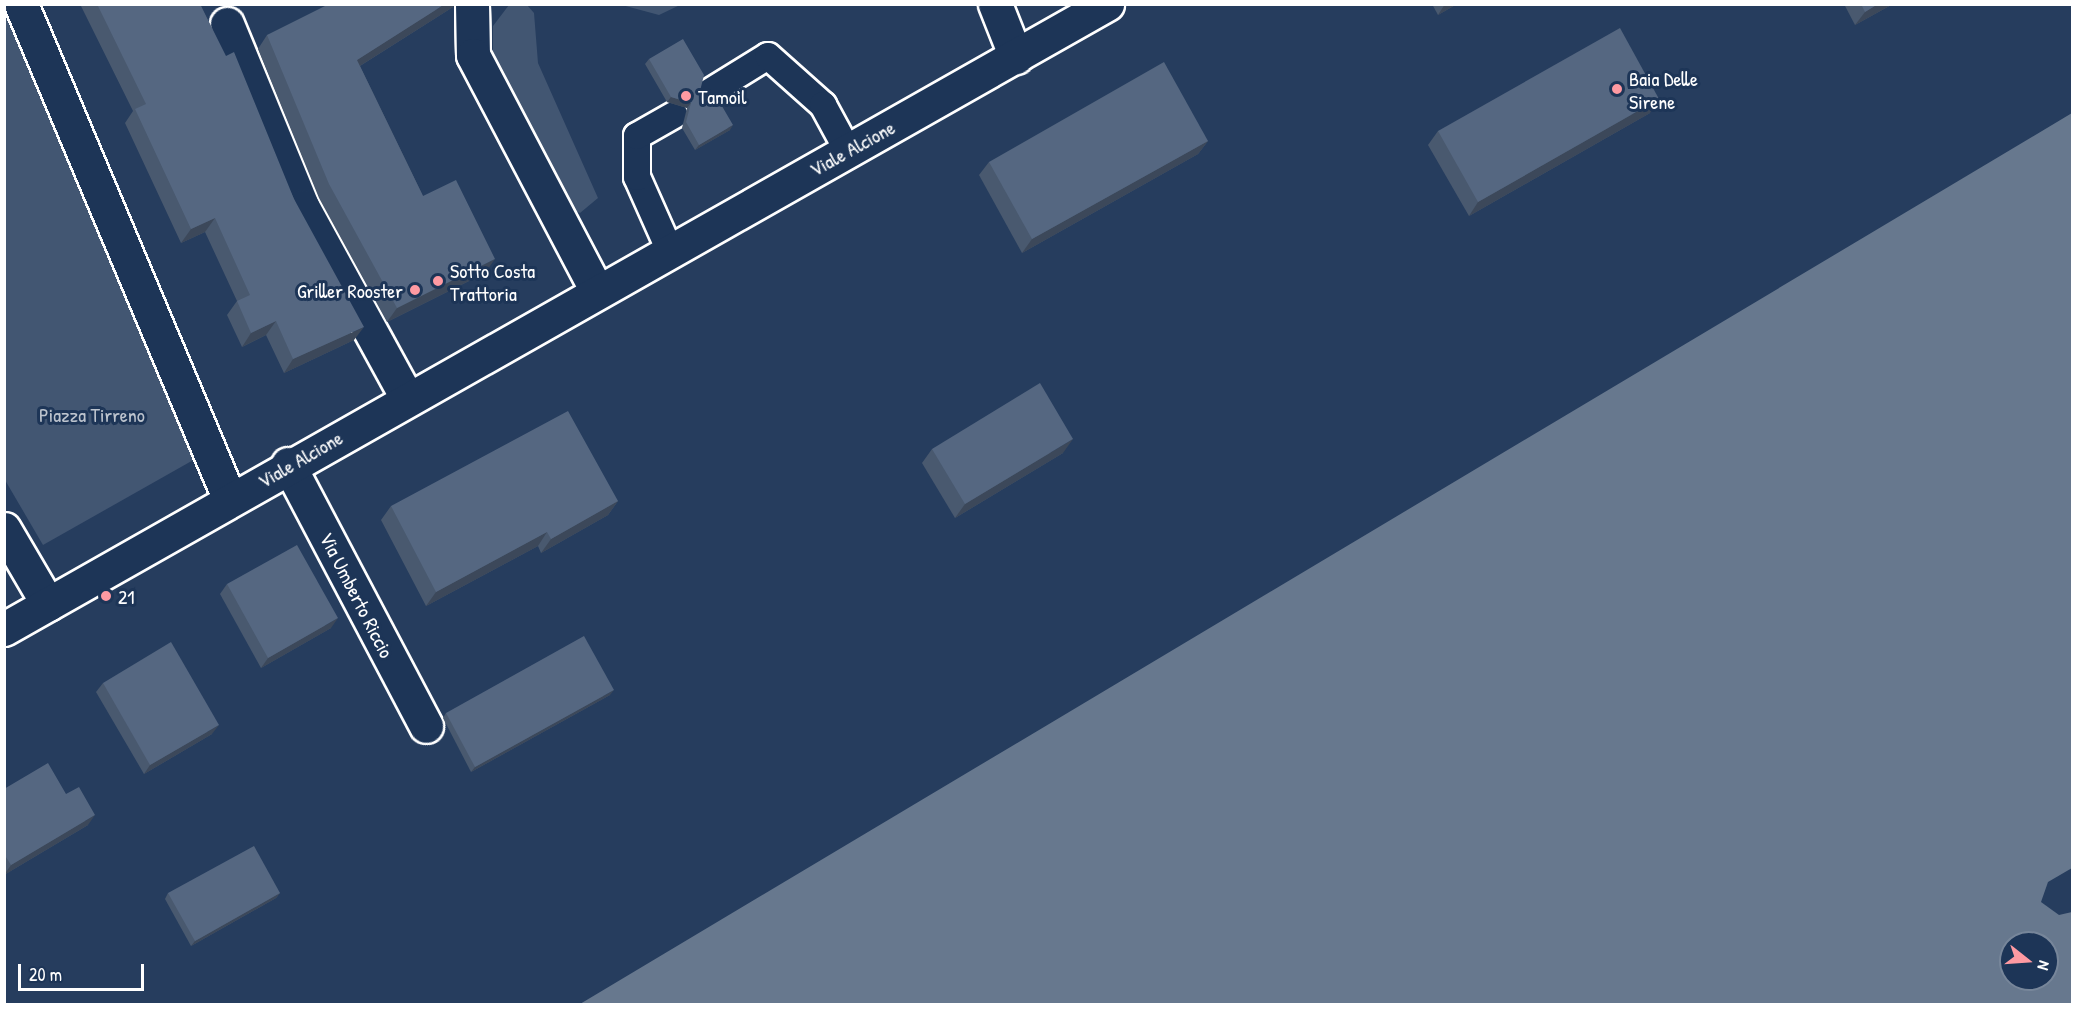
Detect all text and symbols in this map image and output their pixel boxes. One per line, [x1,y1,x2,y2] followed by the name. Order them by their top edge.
[1629,66,1698,113] place label: Baia Delle Sirene
[1610,82,1624,96] marker: Baia Delle Sirene
[698,84,747,108] place label: Tamoil
[679,89,693,103] marker: Tamoil
[805,115,899,181] street label: Viale Alcione
[450,258,535,305] place label: Sotto Costa Trattoria
[431,274,445,288] marker: Sotto Costa Trattoria
[297,278,403,302] place label: Griller Rooster
[408,283,422,297] marker: Griller Rooster
[39,402,145,426] park label: Piazza Tirreno
[253,425,347,493] street label: Viale Alcione
[315,528,399,662] street label: Via Umberto Riccio
[118,584,135,608] place label: 21
[99,589,113,603] marker: 21
[1999,931,2059,991] north arrow
[21,952,147,990] scale bar
[2033,958,2056,973] text: N
[29,962,62,987] text: 20 m

